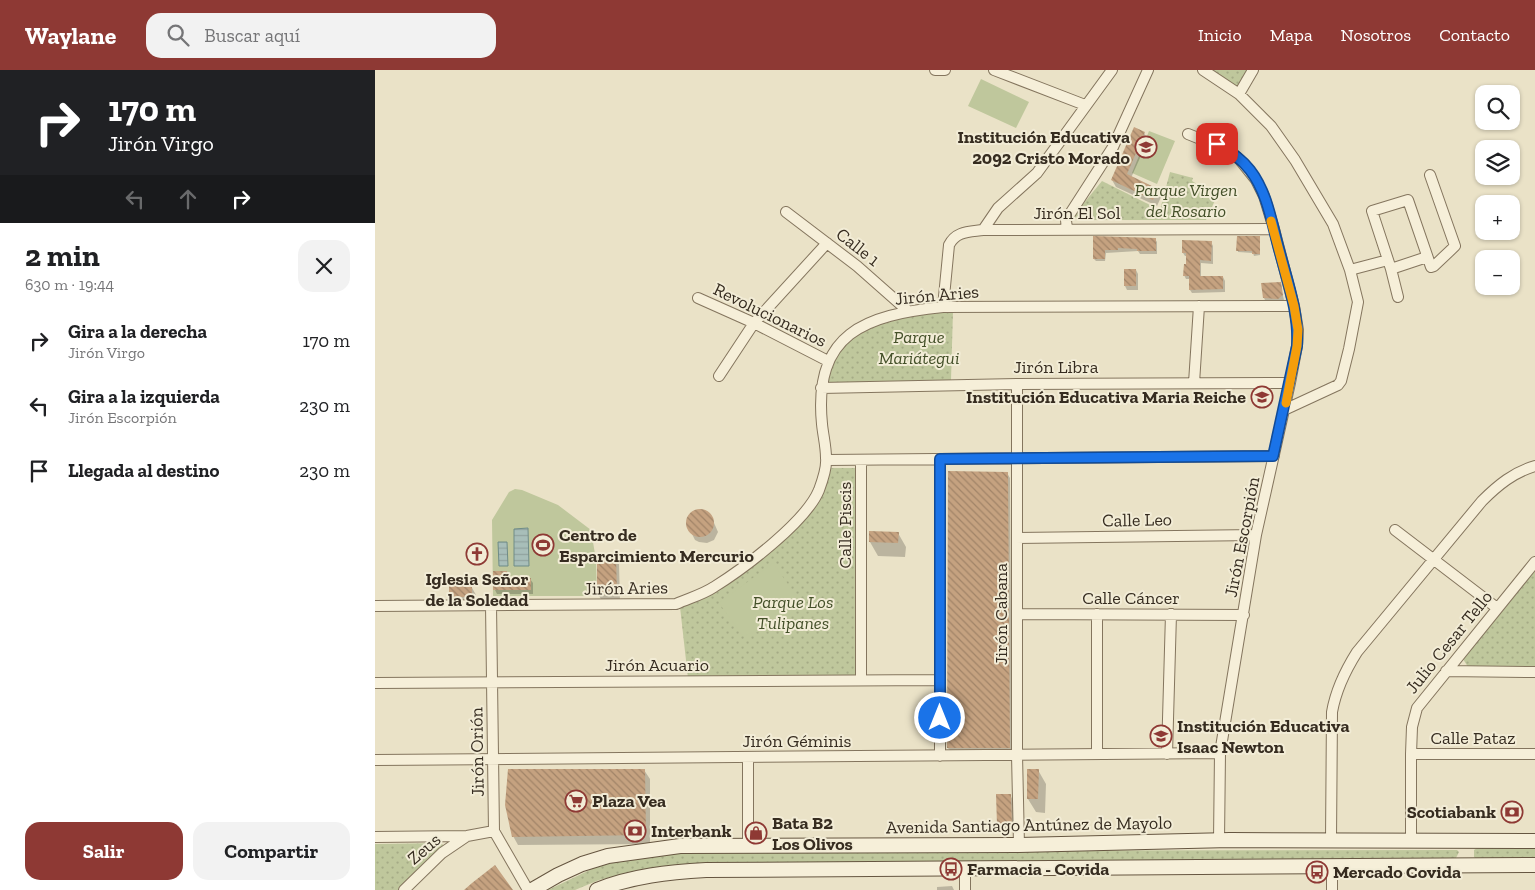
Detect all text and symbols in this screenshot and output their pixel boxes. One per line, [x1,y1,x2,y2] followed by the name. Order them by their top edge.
[146,13,496,58] search box
[25,21,116,50] text: Waylane
[164,21,192,49] icon: search
[204,24,300,47] text: Buscar aquí
[1198,24,1242,46] text: Inicio
[1270,24,1313,46] text: Mapa
[1341,24,1411,46] text: Nosotros
[1439,24,1510,46] text: Contacto
[1475,85,1520,295] map controls
[1475,85,1520,130] button: search
[108,88,196,130] text: 170 m
[25,90,90,155] icon: right
[1196,123,1238,165] pin
[957,126,1131,169] place label: Institución Educativa 2092 Cristo Morado
[108,130,214,157] text: Jirón Virgo
[1203,130,1231,158] icon: arrive
[1134,135,1158,159] school or university icon: Institución Educativa 2092 Cristo Morado
[1475,140,1520,185] button: layers
[1135,179,1237,222] park label: Parque Virgen del Rosario
[121,185,149,213] icon: left
[174,185,202,213] icon: ahead
[227,185,255,213] icon: right
[1475,195,1520,240] button: +
[1033,202,1121,224] street label: Jirón El Sol
[832,223,884,271] street label: Calle 1
[25,238,100,274] text: 2 min
[298,240,350,292] button: close
[1475,250,1520,295] button: −
[25,275,114,294] text: 630 m · 19:44
[710,278,830,352] street label: Revolucionarios
[894,280,980,310] street label: Jirón Aries
[68,320,207,343] text: Gira a la derecha
[878,326,960,369] park label: Parque Mariátegui
[25,327,53,355] icon: right
[302,329,350,352] text: 170 m
[68,343,145,362] text: Jirón Virgo
[1014,356,1099,378] street label: Jirón Libra
[68,385,220,408] text: Gira a la izquierda
[1250,385,1274,409] school or university icon: Institución Educativa Maria Reiche
[966,386,1246,408] place label: Institución Educativa Maria Reiche
[25,392,53,420] icon: left
[299,394,350,417] text: 230 m
[68,408,177,427] text: Jirón Escorpión
[25,457,53,485] icon: arrive
[68,459,219,482] text: Llegada al destino
[299,459,350,482] text: 230 m
[1220,474,1265,599] street label: Jirón Escorpión
[834,481,856,568] street label: Calle Piscis
[1102,508,1172,532] street label: Calle Leo
[559,524,754,567] place label: Centro de Esparcimiento Mercurio
[531,533,555,557] sports icon: Centro de Esparcimiento Mercurio
[465,542,489,566] church icon: Iglesia Señor de la Soledad
[990,563,1012,665] street label: Jirón Cabana
[426,568,529,611] place label: Iglesia Señor de la Soledad
[584,576,668,600] street label: Jirón Aries
[1401,586,1497,698] street label: Julio Cesar Tello
[1082,587,1180,609] street label: Calle Cáncer
[753,591,833,634] park label: Parque Los Tulipanes
[605,654,709,676] street label: Jirón Acuario
[913,691,965,743] position arrow
[465,706,489,797] street label: Jirón Orión
[1177,715,1350,758] place label: Institución Educativa Isaac Newton
[1149,724,1173,748] school or university icon: Institución Educativa Isaac Newton
[1430,727,1516,749] street label: Calle Pataz
[743,730,852,752] street label: Jirón Géminis
[564,789,588,813] supermarket icon: Plaza Vea
[592,790,666,812] place label: Plaza Vea
[1500,800,1524,824] bank icon: Scotiabank
[1407,801,1496,823] place label: Scotiabank
[772,812,853,855] place label: Bata B2 Los Olivos
[886,812,1172,838] street label: Avenida Santiago Antúnez de Mayolo
[623,819,647,843] bank icon: Interbank
[651,820,731,842] place label: Interbank
[744,821,768,845] shop icon: Bata B2 Los Olivos
[25,822,183,880] button: Salir
[193,822,350,880] button: Compartir
[403,829,445,869] street label: Zeus
[939,857,963,881] bus stop icon: Farmacia - Covida
[967,858,1109,880] place label: Farmacia - Covida
[1305,860,1329,884] bus stop icon: Mercado Covida
[1333,861,1461,883] place label: Mercado Covida

